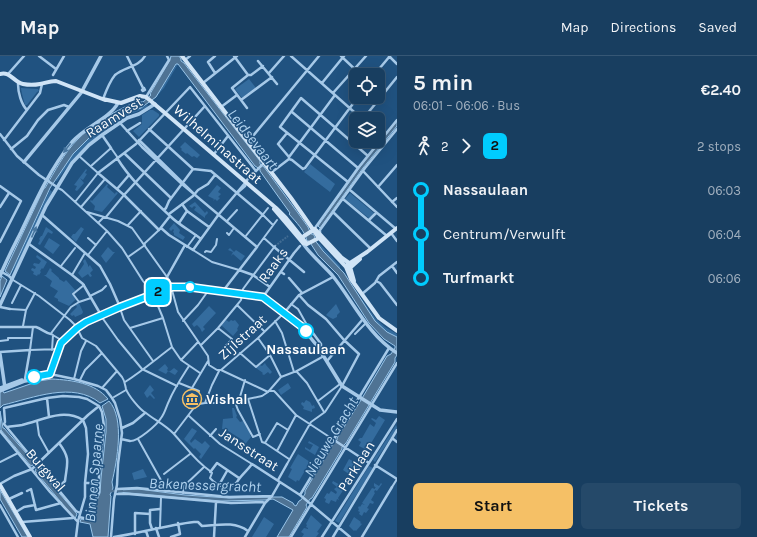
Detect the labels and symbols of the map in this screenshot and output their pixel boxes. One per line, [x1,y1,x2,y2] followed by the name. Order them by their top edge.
[83,93,146,142] street label: Raamvest
[170,101,265,188] street label: Wilhelminastraat
[224,105,283,173] water label: Leidsevaart
[63,143,71,154] one-way arrow
[31,226,37,237] one-way arrow
[255,244,292,286] street label: Raaks
[145,279,171,305] line badge: 2
[184,281,196,293] unlabelled marker
[215,311,270,363] street label: Zijlstraat
[298,323,314,339] marker: Nassaulaan
[266,341,346,358] place label: Nassaulaan
[26,369,42,385] unlabelled marker
[181,388,203,410] museum icon: Vishal
[206,391,248,408] place label: Vishal
[300,393,362,480] water label: Nieuwe Gracht
[81,423,107,523] water label: Binnen Spaarne
[216,424,282,475] street label: Jansstraat
[334,438,379,495] street label: Parklaan
[22,445,69,495] street label: Burgwal
[149,474,262,496] water label: Bakenessergracht

